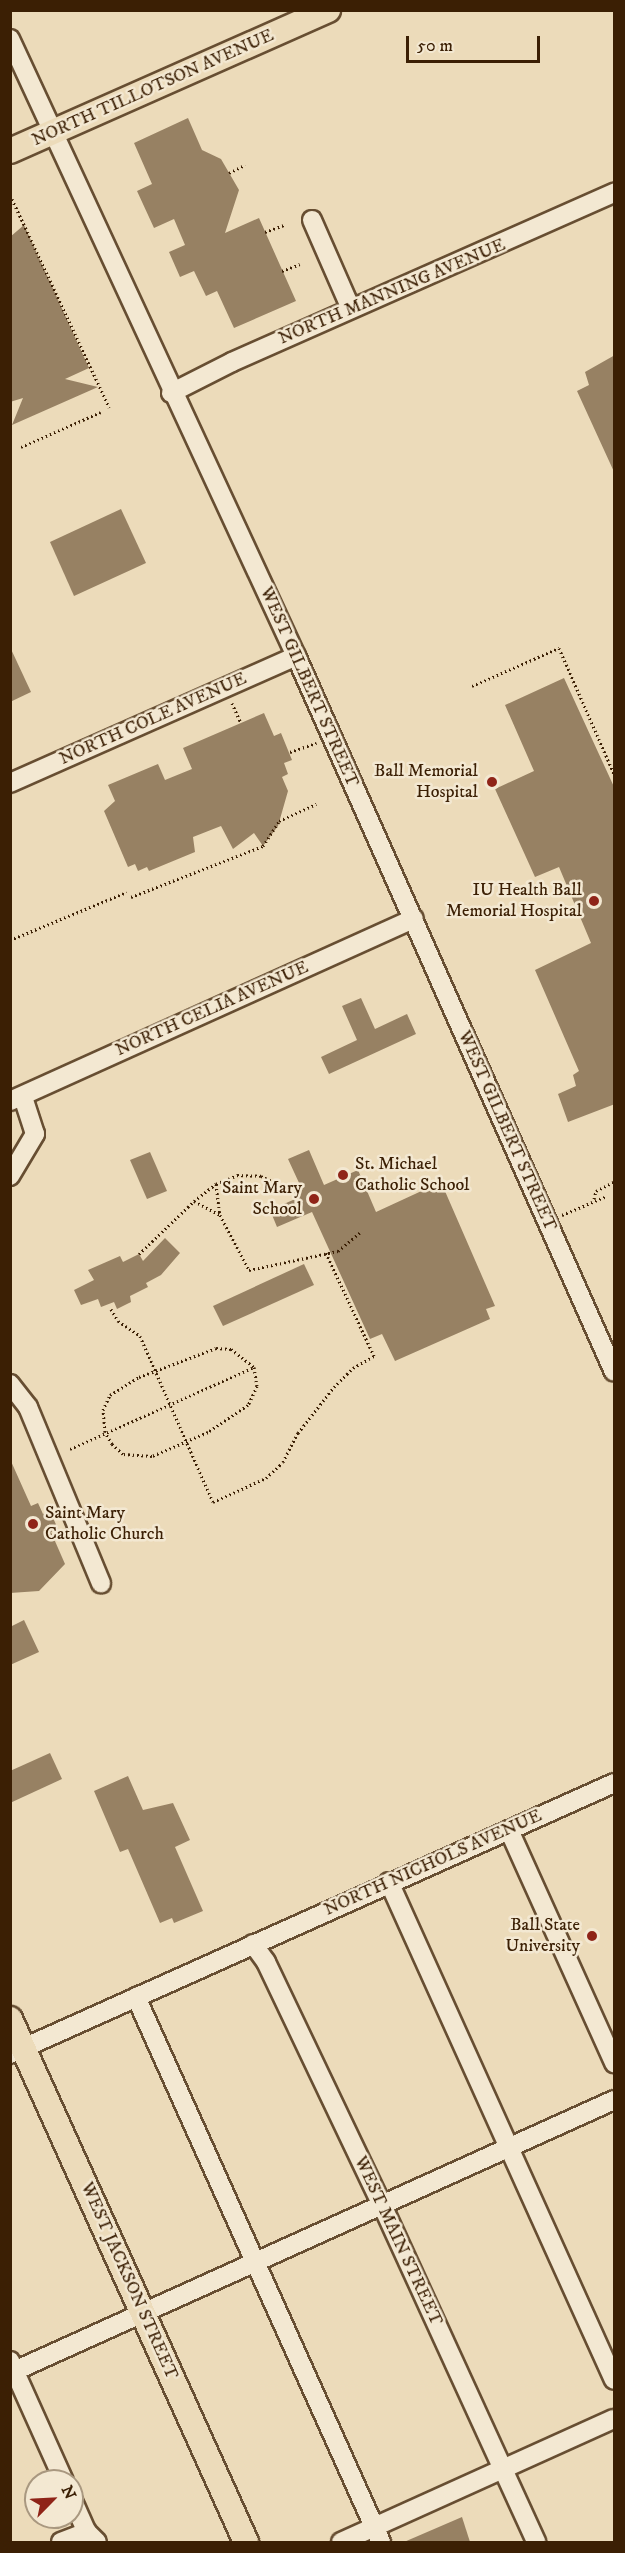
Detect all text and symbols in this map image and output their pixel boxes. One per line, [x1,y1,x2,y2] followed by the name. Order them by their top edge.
[409,24,542,62] scale bar
[29,25,277,151] street label: NORTH TILLOTSON AVENUE
[417,35,453,57] text: 50 m
[275,234,509,350] street label: NORTH MANNING AVENUE
[255,584,363,790] street label: WEST GILBERT STREET
[56,668,250,770] street label: NORTH COLE AVENUE
[374,761,478,804] place label: Ball Memorial Hospital
[483,773,501,791] marker: Ball Memorial Hospital
[446,880,582,922] place label: IU Health Ball Memorial Hospital
[587,894,601,908] marker: IU Health Ball Memorial Hospital
[112,957,312,1061] street label: NORTH CELIA AVENUE
[453,1028,561,1234] street label: WEST GILBERT STREET
[355,1154,470,1196] place label: St. Michael Catholic School
[336,1168,350,1182] marker: St. Michael Catholic School
[222,1178,302,1220] place label: Saint Mary School
[307,1192,321,1206] marker: Saint Mary School
[45,1503,164,1546] place label: Saint Mary Catholic Church
[26,1517,40,1531] marker: Saint Mary Catholic Church
[321,1805,545,1921] street label: NORTH NICHOLS AVENUE
[506,1915,580,1958] place label: Ball State University
[585,1929,599,1943] marker: Ball State University
[349,2153,447,2329] street label: WEST MAIN STREET
[76,2179,182,2383] street label: WEST JACKSON STREET
[24,2469,84,2529] north arrow
[57,2482,80,2503] text: N

